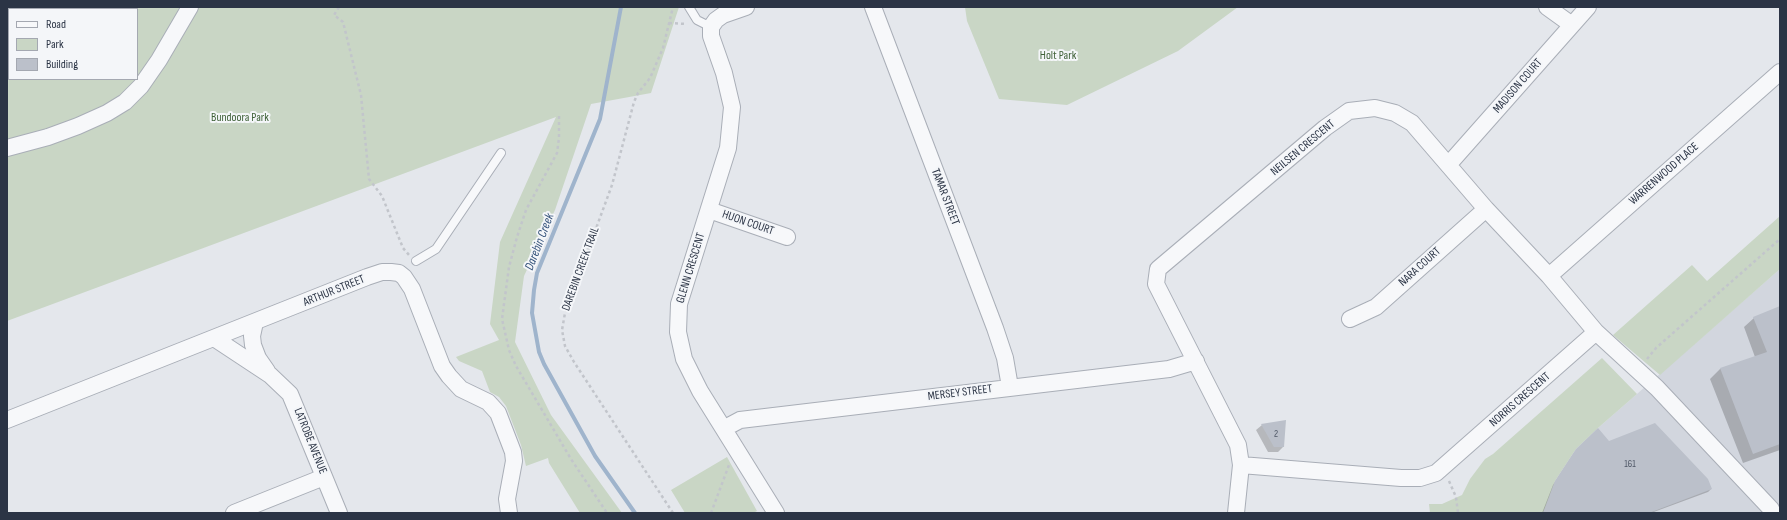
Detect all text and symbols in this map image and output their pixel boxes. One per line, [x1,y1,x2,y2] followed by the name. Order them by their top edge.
[8,8,138,80] legend
[46,17,66,32] text: Road
[46,37,64,52] text: Park
[1040,49,1076,63] park label: Holt Park
[1490,56,1546,116] street label: MADISON COURT
[46,57,78,72] text: Building
[211,111,269,125] park label: Bundoora Park
[1268,117,1338,179] street label: NEILSEN CRESCENT
[1626,140,1702,208] street label: WARRENWOOD PLACE
[928,167,962,227] street label: TAMAR STREET
[720,207,776,239] street label: HUON COURT
[522,211,558,273] water label: Darebin Creek
[559,225,603,313] street label: DAREBIN CREEK TRAIL
[673,231,709,305] street label: GLENN CRESCENT
[1396,244,1444,290] street label: NARA COURT
[301,272,367,310] street label: ARTHUR STREET
[1487,370,1553,430] street label: NORRIS CRESCENT
[927,382,993,404] street label: MERSEY STREET
[290,406,330,476] street label: LATROBE AVENUE
[1274,428,1278,440] house number: 2
[1624,458,1636,470] house number: 161

